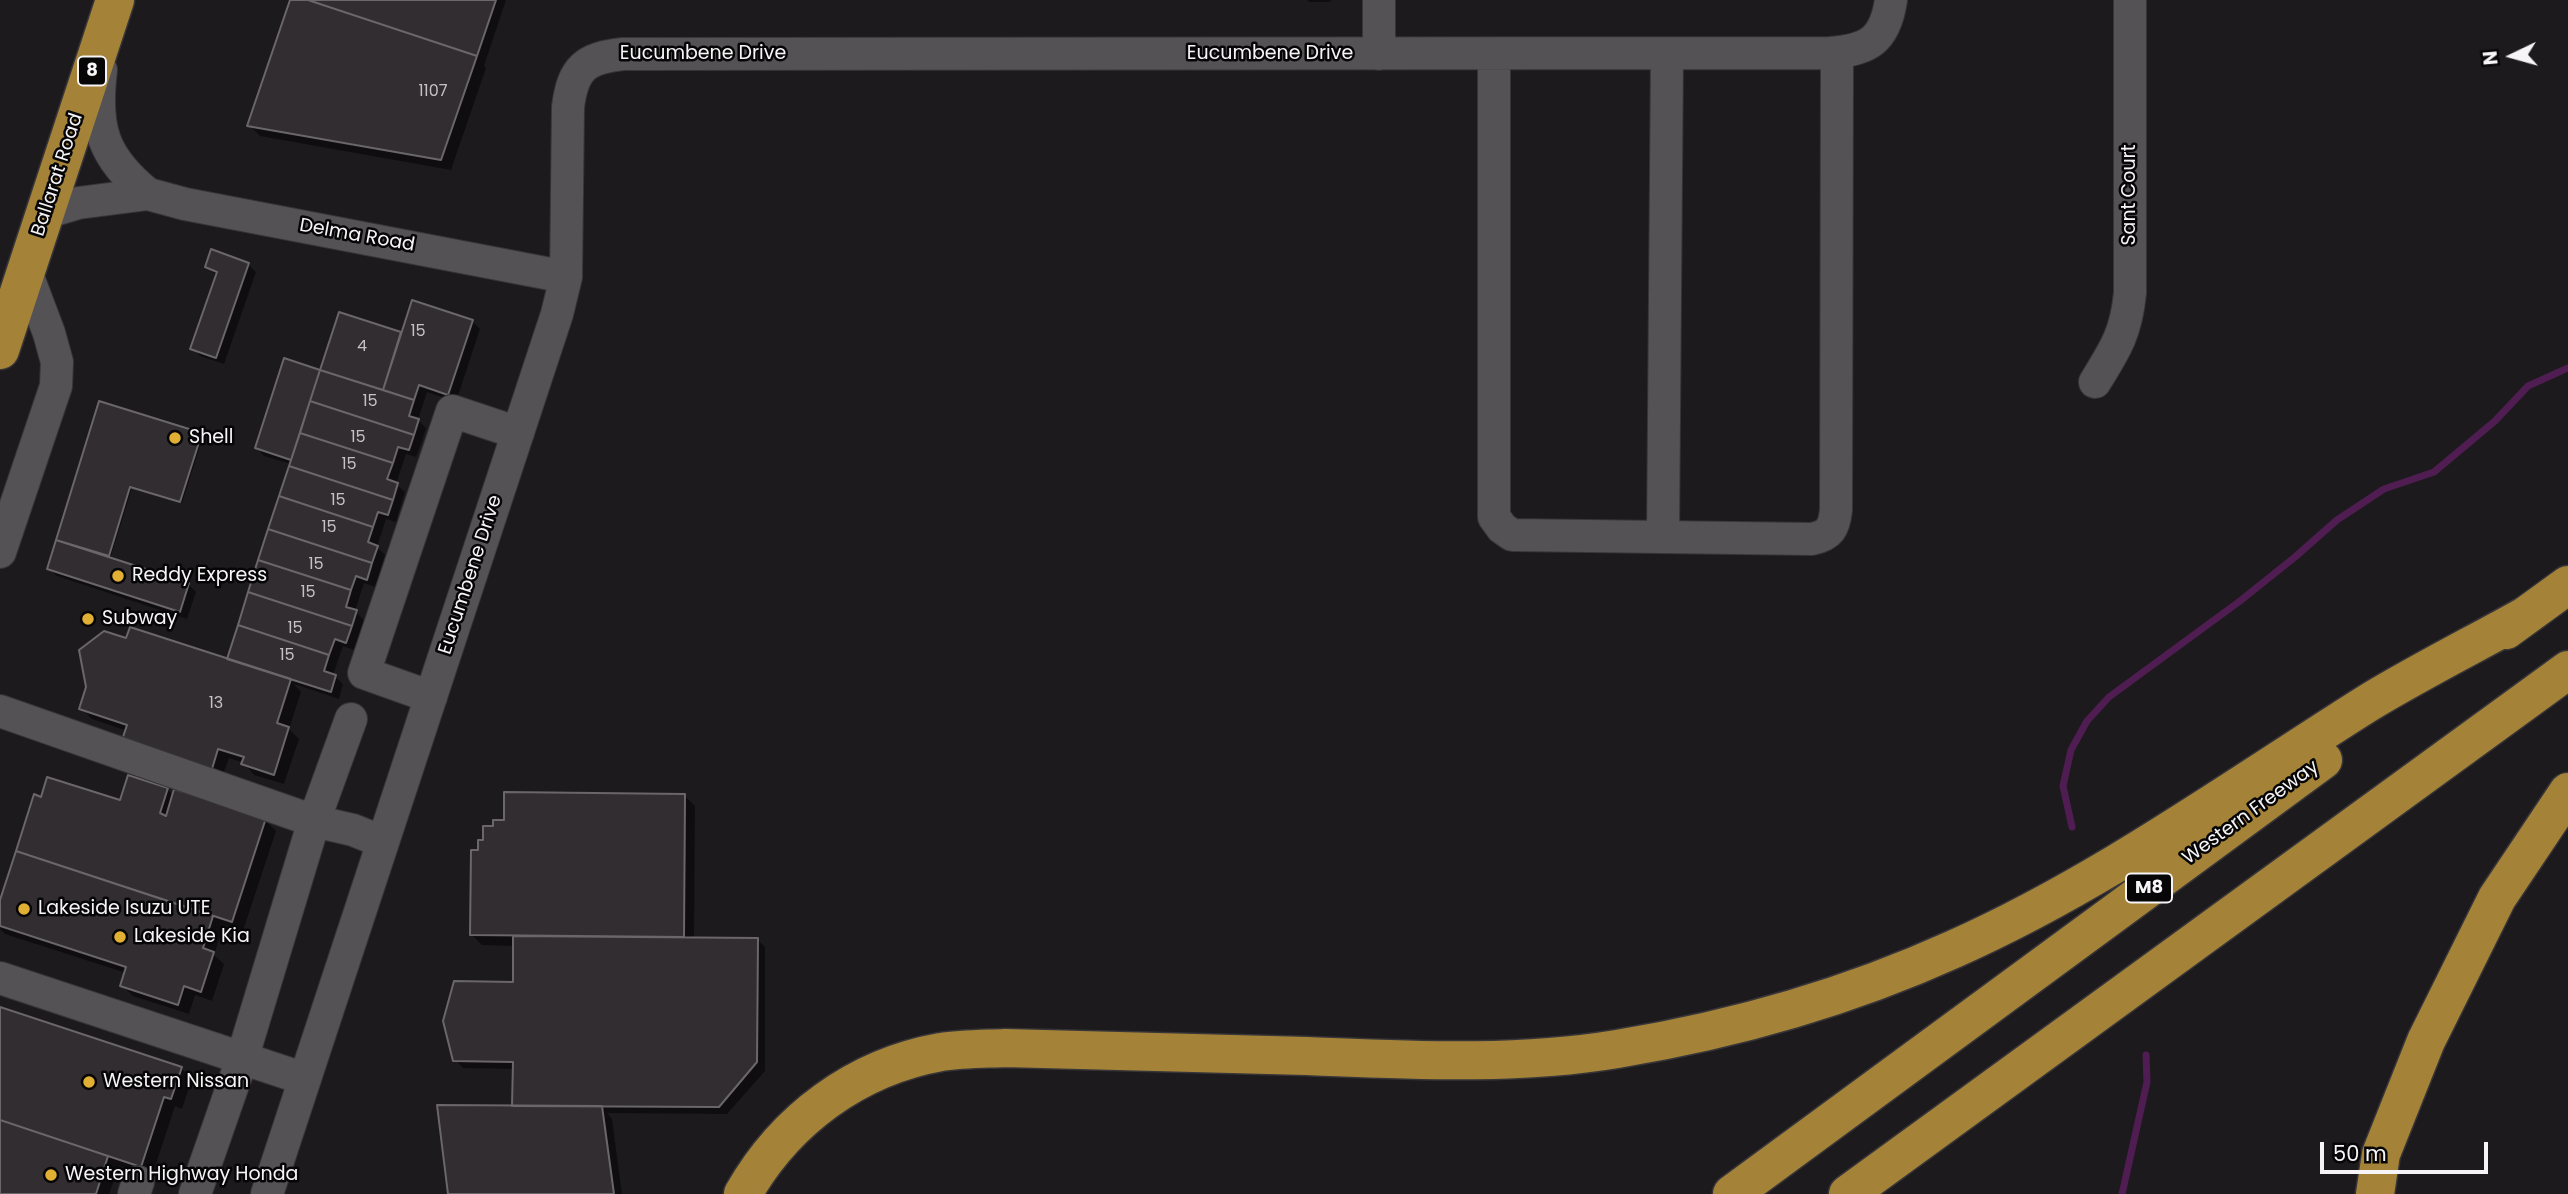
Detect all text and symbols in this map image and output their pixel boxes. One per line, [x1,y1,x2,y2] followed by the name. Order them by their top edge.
[2477,21,2547,91] north arrow
[620,43,786,65] street label: Eucumbene Drive
[1187,43,1353,65] street label: Eucumbene Drive
[2477,50,2505,66] text: N
[78,56,106,86] road number: 8
[418,82,448,102] house number: 1107
[27,111,89,239] street label: Ballarat Road
[2119,144,2141,246] street label: Sant Court
[298,215,416,257] street label: Delma Road
[410,322,426,342] house number: 15
[357,337,367,357] house number: 4
[362,392,378,412] house number: 15
[189,427,233,449] place label: Shell
[350,428,366,448] house number: 15
[167,430,183,446] marker: Shell
[341,455,357,475] house number: 15
[330,491,346,511] house number: 15
[434,492,508,658] street label: Eucumbene Drive
[321,518,337,538] house number: 15
[308,555,324,575] house number: 15
[132,565,267,587] place label: Reddy Express
[110,568,126,584] marker: Reddy Express
[300,583,316,603] house number: 15
[102,608,177,630] place label: Subway
[80,611,96,627] marker: Subway
[287,619,303,639] house number: 15
[279,646,295,666] house number: 15
[209,694,223,714] house number: 13
[2179,756,2323,870] street label: Western Freeway
[2126,874,2172,903] road number: M8
[38,898,210,920] place label: Lakeside Isuzu UTE
[16,901,32,917] marker: Lakeside Isuzu UTE
[134,926,250,948] place label: Lakeside Kia
[112,929,128,945] marker: Lakeside Kia
[103,1071,249,1093] place label: Western Nissan
[81,1074,97,1090] marker: Western Nissan
[2323,1128,2491,1172] scale bar
[2333,1139,2387,1168] text: 50 m
[65,1164,298,1186] place label: Western Highway Honda
[43,1167,59,1183] marker: Western Highway Honda

